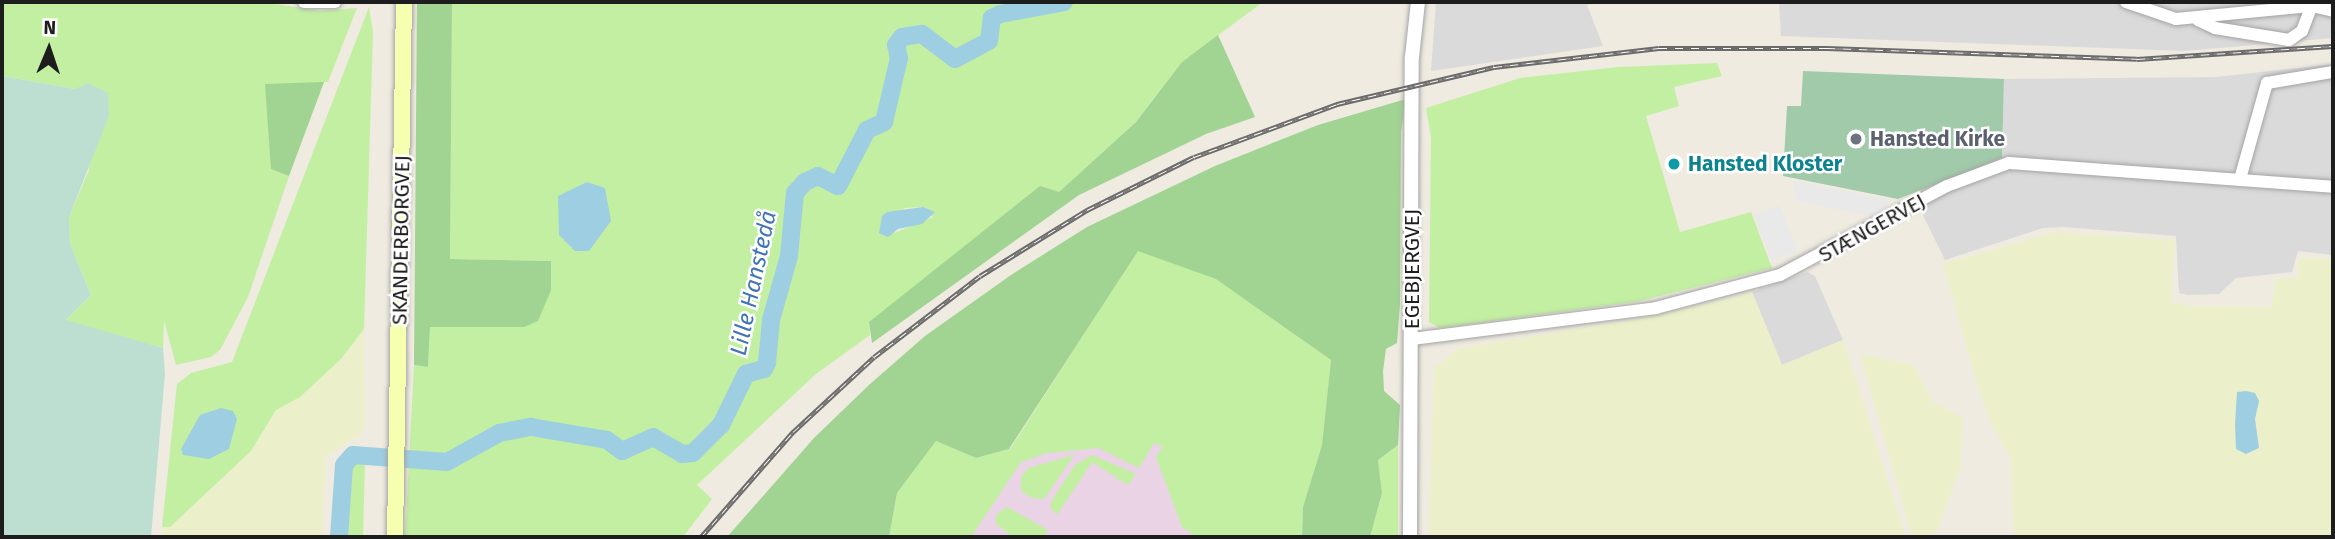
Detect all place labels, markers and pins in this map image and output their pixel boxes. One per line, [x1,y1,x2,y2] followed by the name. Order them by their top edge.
[1870,126,2005,152] place label: Hansted Kirke
[1848,131,1864,147] marker: Hansted Kirke
[1688,151,1842,177] place label: Hansted Kloster
[1666,156,1682,172] marker: Hansted Kloster

